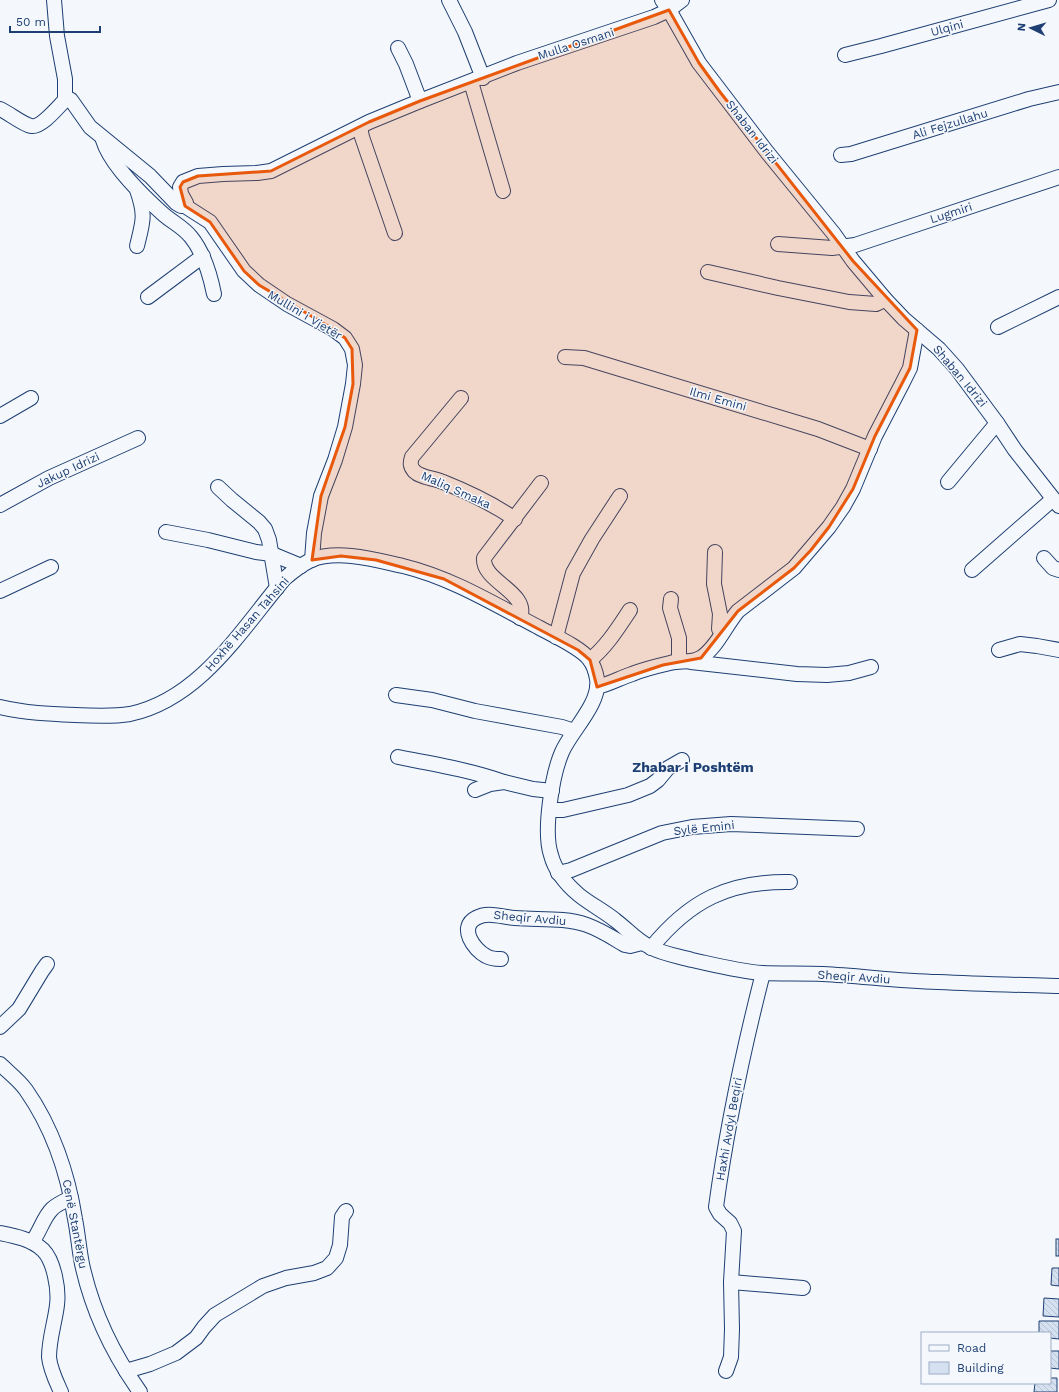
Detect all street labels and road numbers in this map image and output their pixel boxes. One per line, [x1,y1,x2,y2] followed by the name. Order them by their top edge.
[929,17,965,39] street label: Ulqini
[536,25,616,63] street label: Mulla Osmani
[723,98,781,166] street label: Shaban Idrizi
[910,106,990,142] street label: Ali Fejzullahu
[928,200,974,226] street label: Lugmiri
[265,287,345,343] street label: Mullini i Vjetër
[930,342,990,410] street label: Shaban Idrizi
[688,384,748,414] street label: Ilmi Emini
[34,449,102,491] street label: Jakup Idrizi
[419,468,493,512] street label: Maliq Smaka
[202,574,292,674] street label: Hoxhë Hasan Tahsini
[673,818,735,838] street label: Sylë Emini
[493,908,567,928] street label: Sheqir Avdiu
[817,967,891,987] street label: Sheqir Avdiu
[713,1076,745,1182] street label: Haxhi Avdyl Beqiri
[59,1178,91,1270] street label: Cenë Stantërgu

